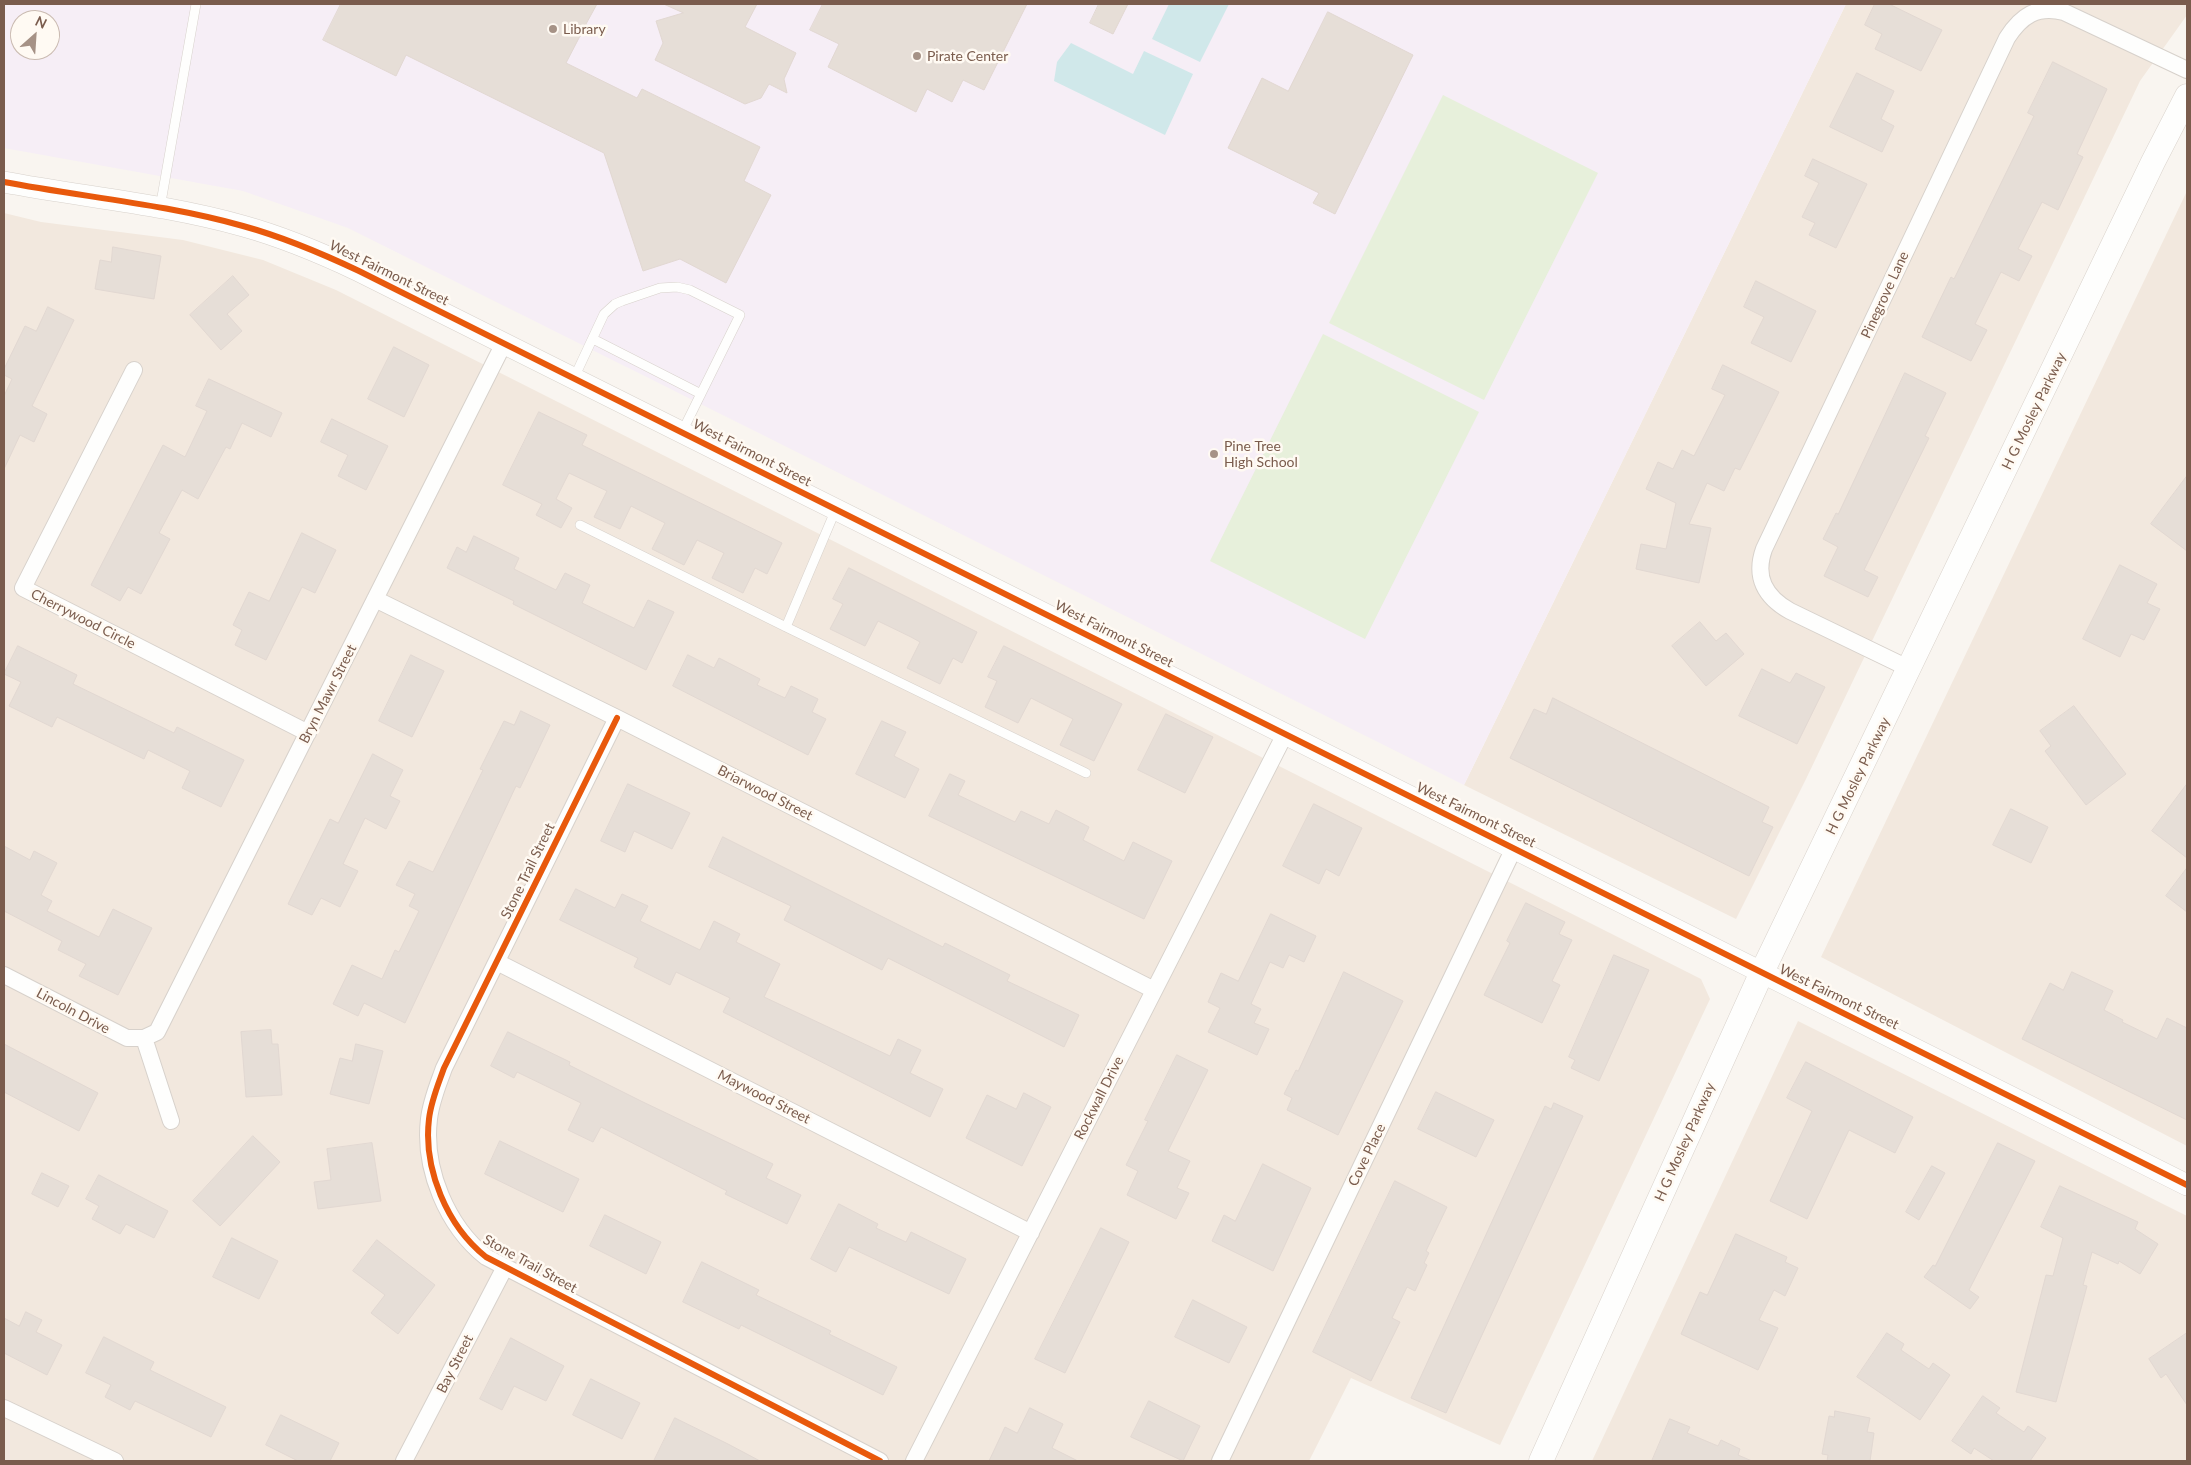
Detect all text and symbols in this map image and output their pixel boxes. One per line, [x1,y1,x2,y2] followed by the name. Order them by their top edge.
[10,10,60,60] north arrow
[33,12,50,32] text: N
[563,21,606,37] place label: Library
[547,23,559,35] marker: Library
[927,48,1008,64] place label: Pirate Center
[911,50,923,62] marker: Pirate Center
[327,237,451,309] street label: West Fairmont Street
[1857,249,1913,341] street label: Pinegrove Lane
[1998,350,2070,472] street label: H G Mosley Parkway
[690,416,814,490] street label: West Fairmont Street
[1224,438,1298,471] place label: Pine Tree High School
[1208,448,1220,460] marker: Pine Tree High School
[28,585,138,653] street label: Cherrywood Circle
[1052,597,1176,671] street label: West Fairmont Street
[296,642,360,746] street label: Bryn Mawr Street
[1822,715,1894,837] street label: H G Mosley Parkway
[715,762,815,824] street label: Briarwood Street
[1414,779,1538,851] street label: West Fairmont Street
[497,820,559,922] street label: Stone Trail Street
[1777,961,1901,1033] street label: West Fairmont Street
[33,985,113,1037] street label: Lincoln Drive
[1071,1053,1127,1143] street label: Rockwall Drive
[715,1066,813,1128] street label: Maywood Street
[1651,1080,1719,1204] street label: H G Mosley Parkway
[1345,1121,1389,1189] street label: Cove Place
[480,1231,580,1297] street label: Stone Trail Street
[433,1332,477,1396] street label: Bay Street

